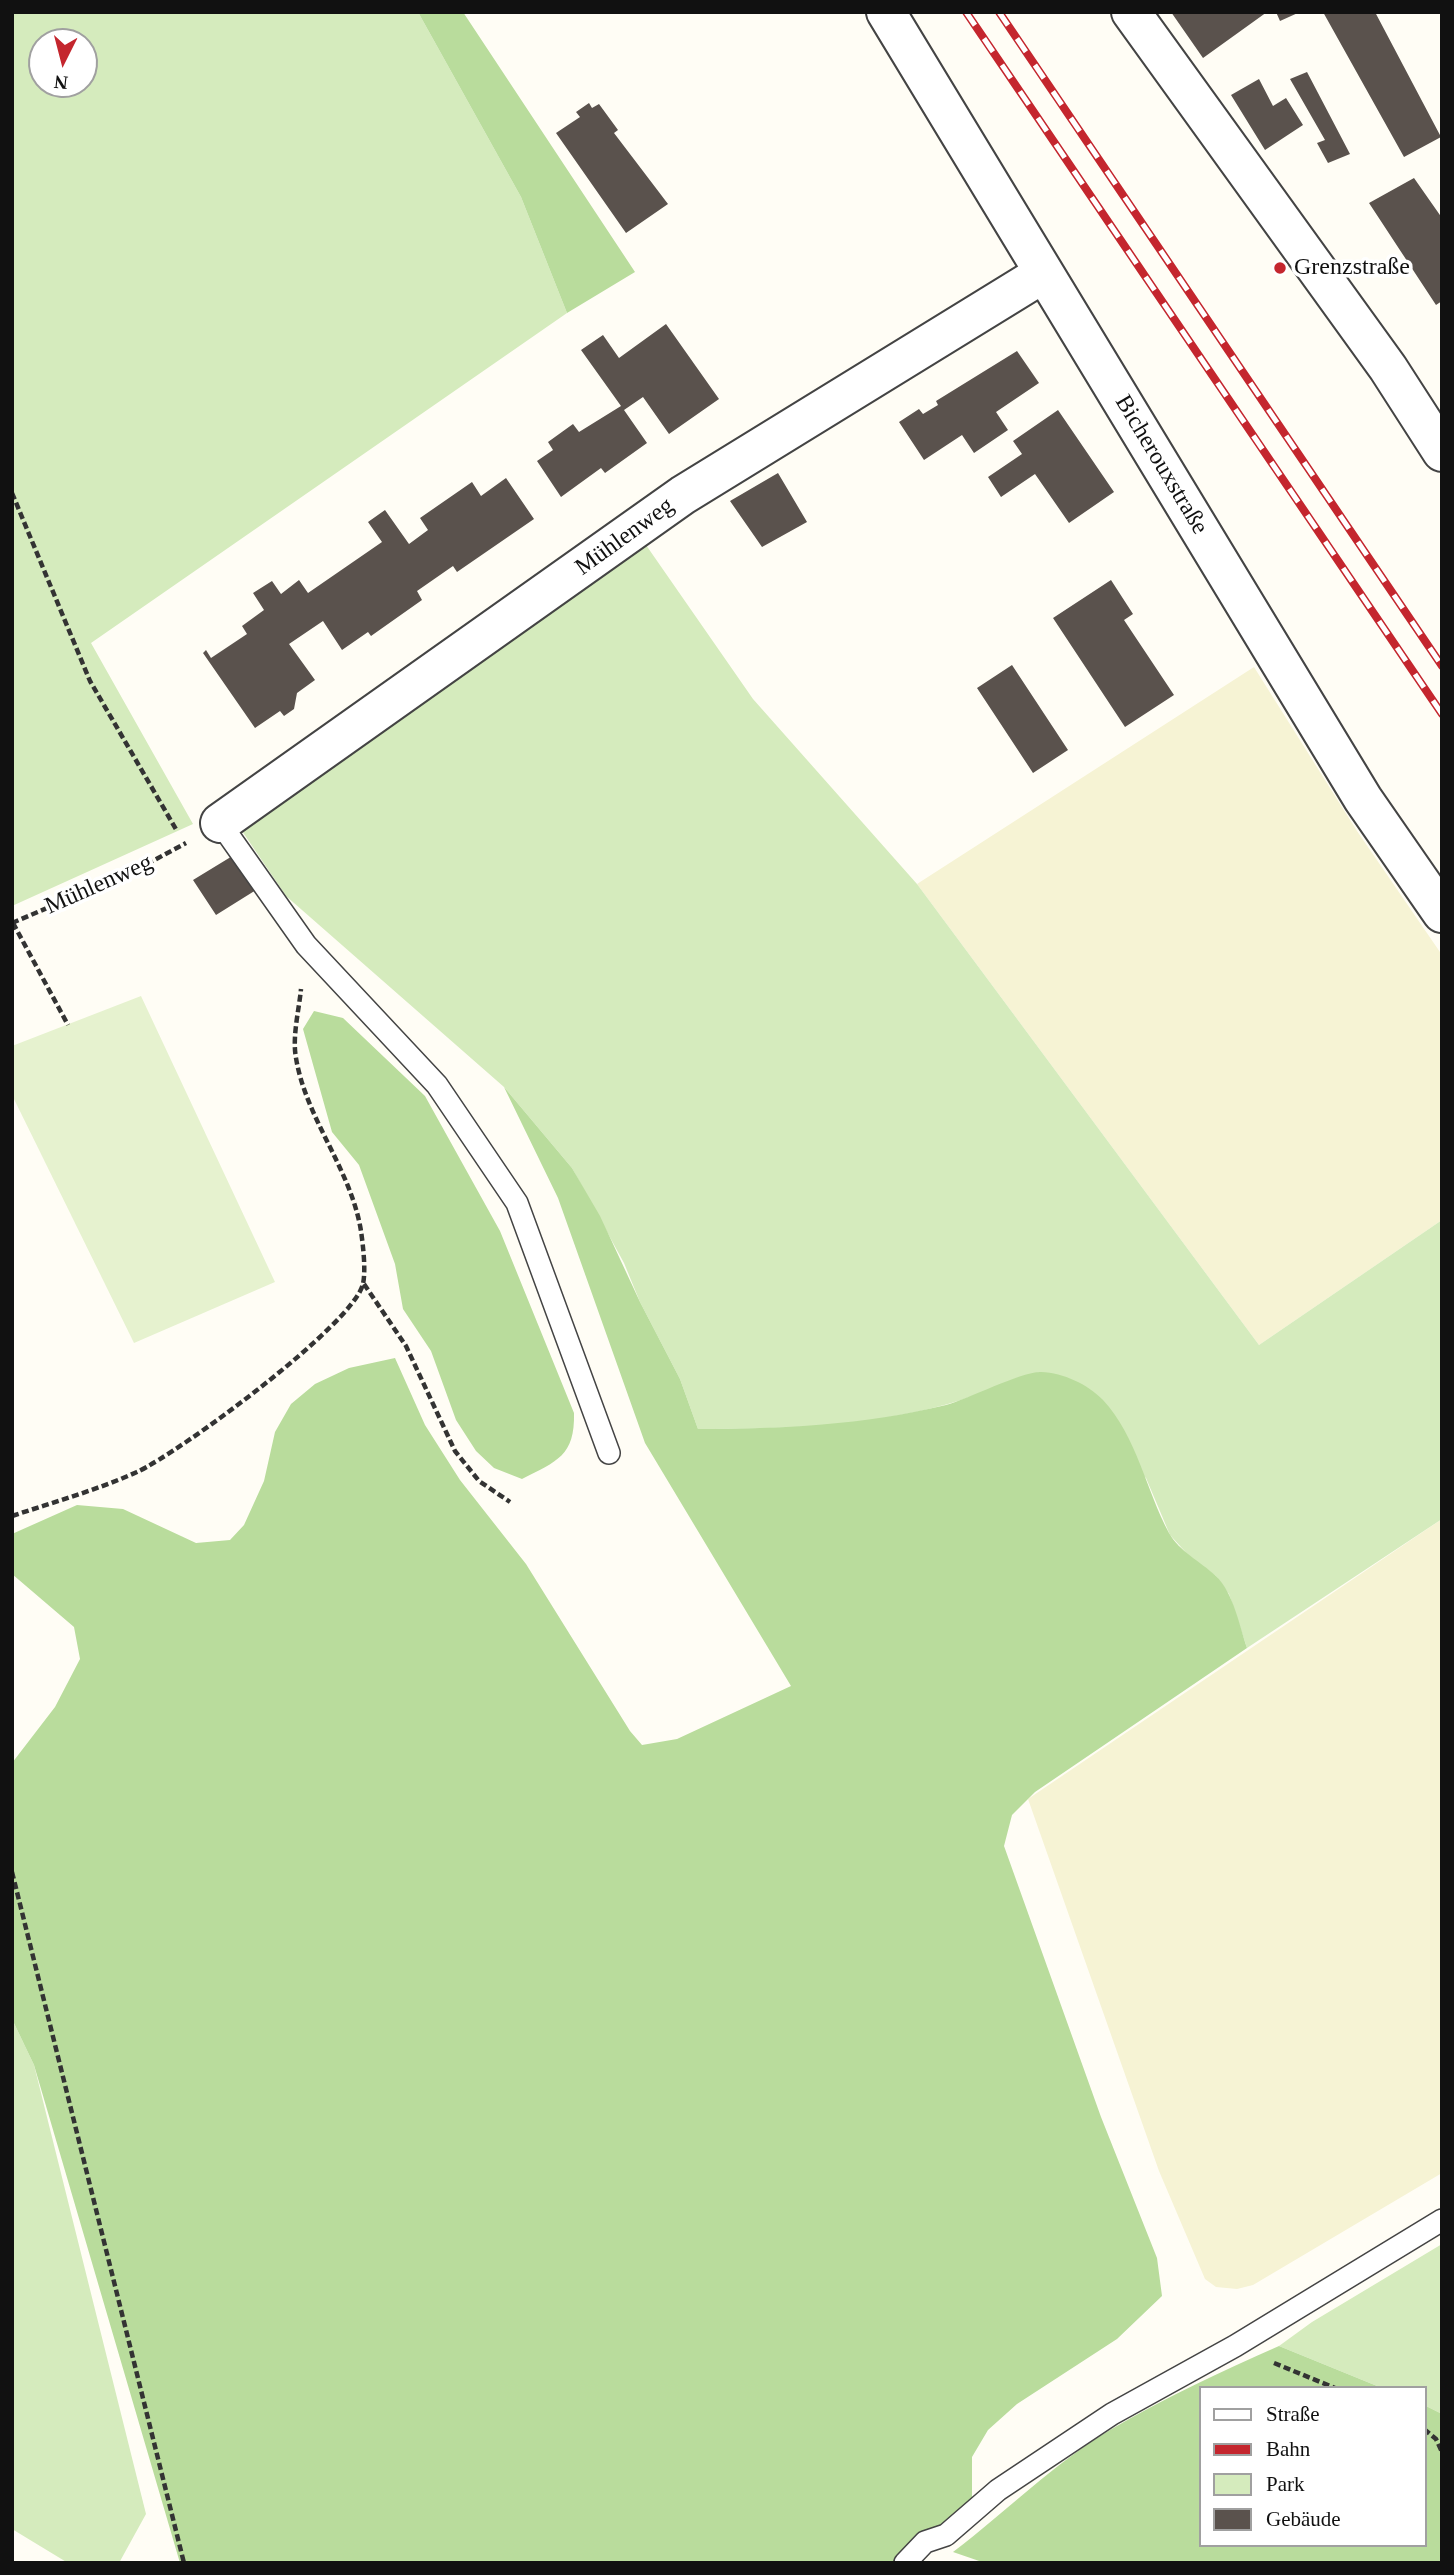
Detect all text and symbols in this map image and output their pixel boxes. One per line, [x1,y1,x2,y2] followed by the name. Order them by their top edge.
[28,28,98,98] north arrow
[53,71,69,94] text: N
[1294,254,1410,282] place label: Grenzstraße
[1272,260,1288,276] marker: Grenzstraße
[1108,390,1214,540] street label: Bicherouxstraße
[570,492,680,582] street label: Mühlenweg
[41,849,157,921] street label: Mühlenweg
[1198,2386,1426,2547] legend
[1266,2402,1320,2426] text: Straße
[1266,2437,1310,2461] text: Bahn
[1266,2472,1305,2496] text: Park
[1266,2507,1341,2531] text: Gebäude

